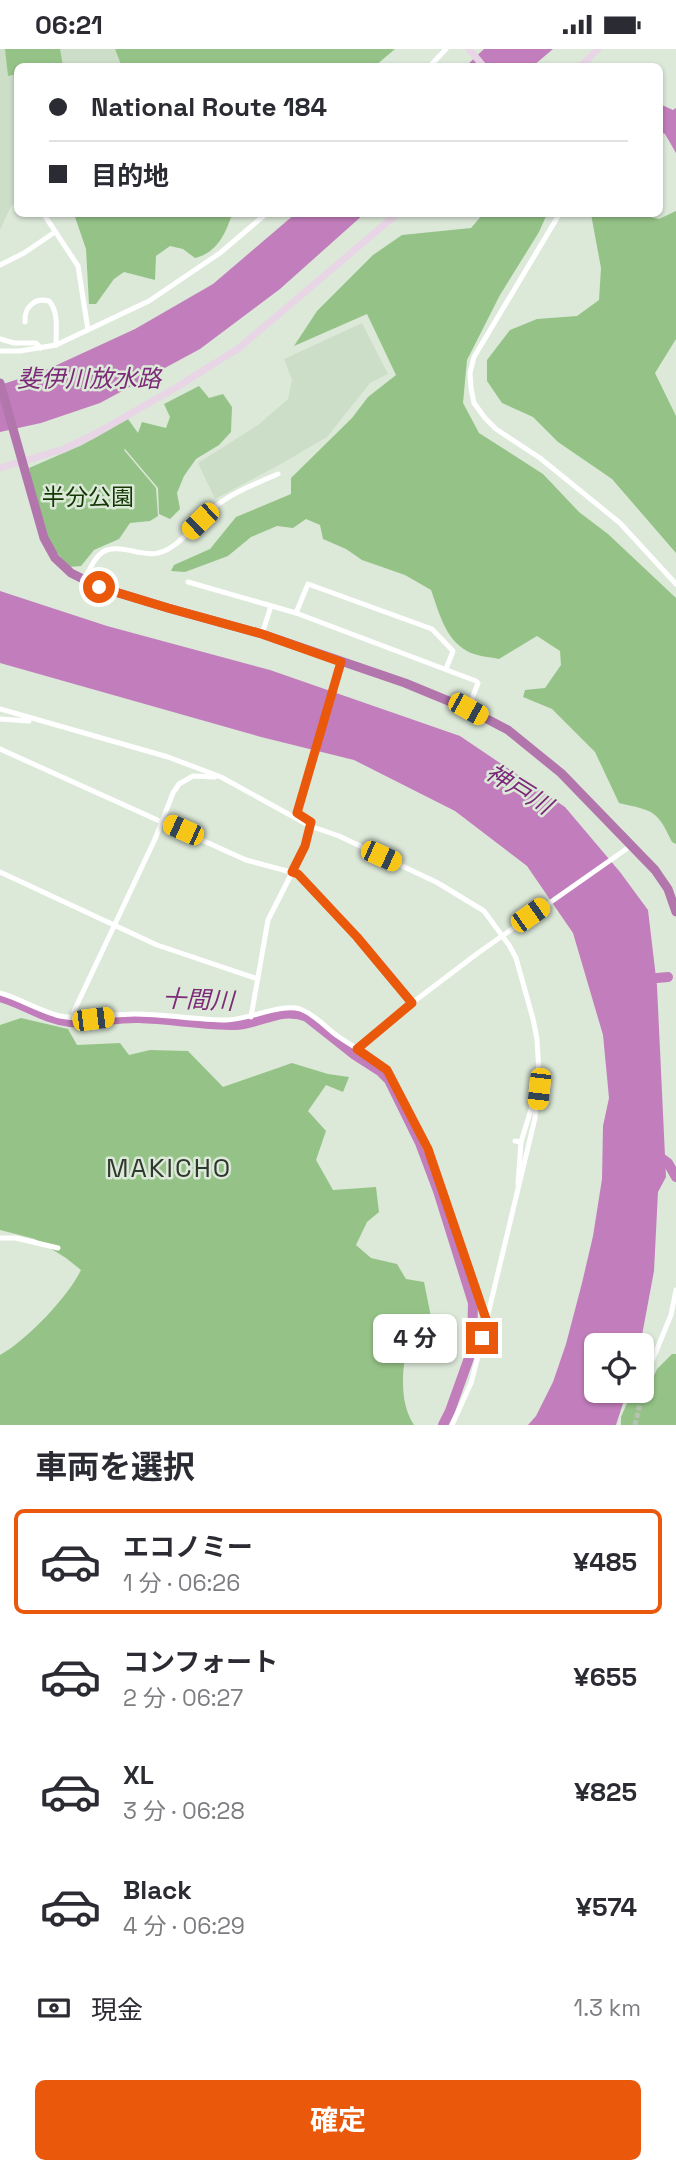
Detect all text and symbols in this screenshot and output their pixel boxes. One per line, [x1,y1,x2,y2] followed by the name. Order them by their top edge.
[35,8,103,42] text: 06:21
[91,90,327,124] text: National Route 184
[91,159,169,193] text: 目的地
[17,363,163,394] water label: 斐伊川放水路
[42,482,134,512] park label: 半分公園
[178,499,223,543] car
[83,571,115,603] route start
[445,690,492,728] car
[481,756,561,822] water label: 神戸川
[160,812,207,848] car
[358,838,405,874] car
[507,894,554,936] car
[161,983,238,1016] water label: 十間川
[71,1006,116,1032] car
[527,1067,552,1111] car
[106,1151,232,1185] district label: MAKICHO
[374,1313,458,1363] callout: 4 分
[466,1322,498,1354] route end
[393,1323,437,1353] text: 4 分
[584,1333,654,1403] map controls
[584,1333,654,1403] button: locate
[35,1447,195,1487] text: 車両を選択
[39,1530,102,1593] icon: car
[123,1530,253,1564] text: エコノミー
[573,1545,637,1579] text: ¥485
[123,1568,240,1598] text: 1 分 · 06:26
[39,1645,102,1708] icon: car
[123,1645,278,1679] text: コンフォート
[574,1660,637,1694] text: ¥655
[123,1683,243,1713] text: 2 分 · 06:27
[123,1758,154,1792] text: XL
[39,1760,102,1823] icon: car
[574,1775,637,1809] text: ¥825
[123,1796,245,1826] text: 3 分 · 06:28
[123,1873,192,1907] text: Black
[39,1875,102,1938] icon: car
[576,1890,637,1924] text: ¥574
[123,1911,245,1941] text: 4 分 · 06:29
[35,1989,73,2027] icon: cash
[91,1993,143,2027] text: 現金
[574,1993,641,2023] text: 1.3 km
[35,2080,641,2160] button: 確定

